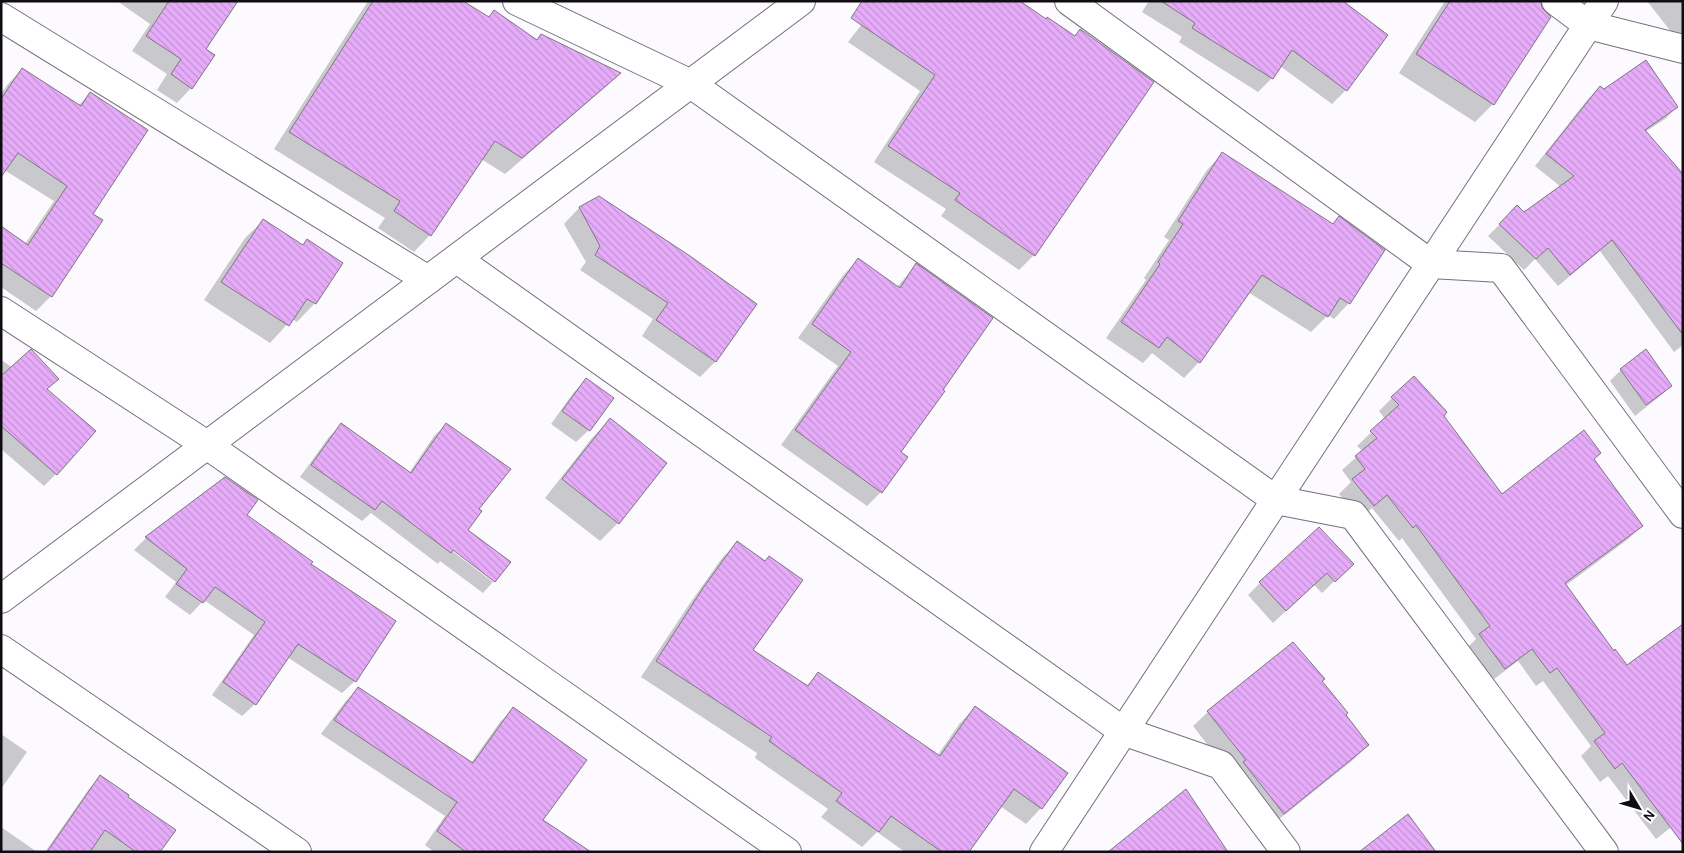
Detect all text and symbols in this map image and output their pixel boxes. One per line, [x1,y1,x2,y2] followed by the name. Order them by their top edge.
[1614,783,1664,833] north arrow
[1639,807,1659,825] text: N

